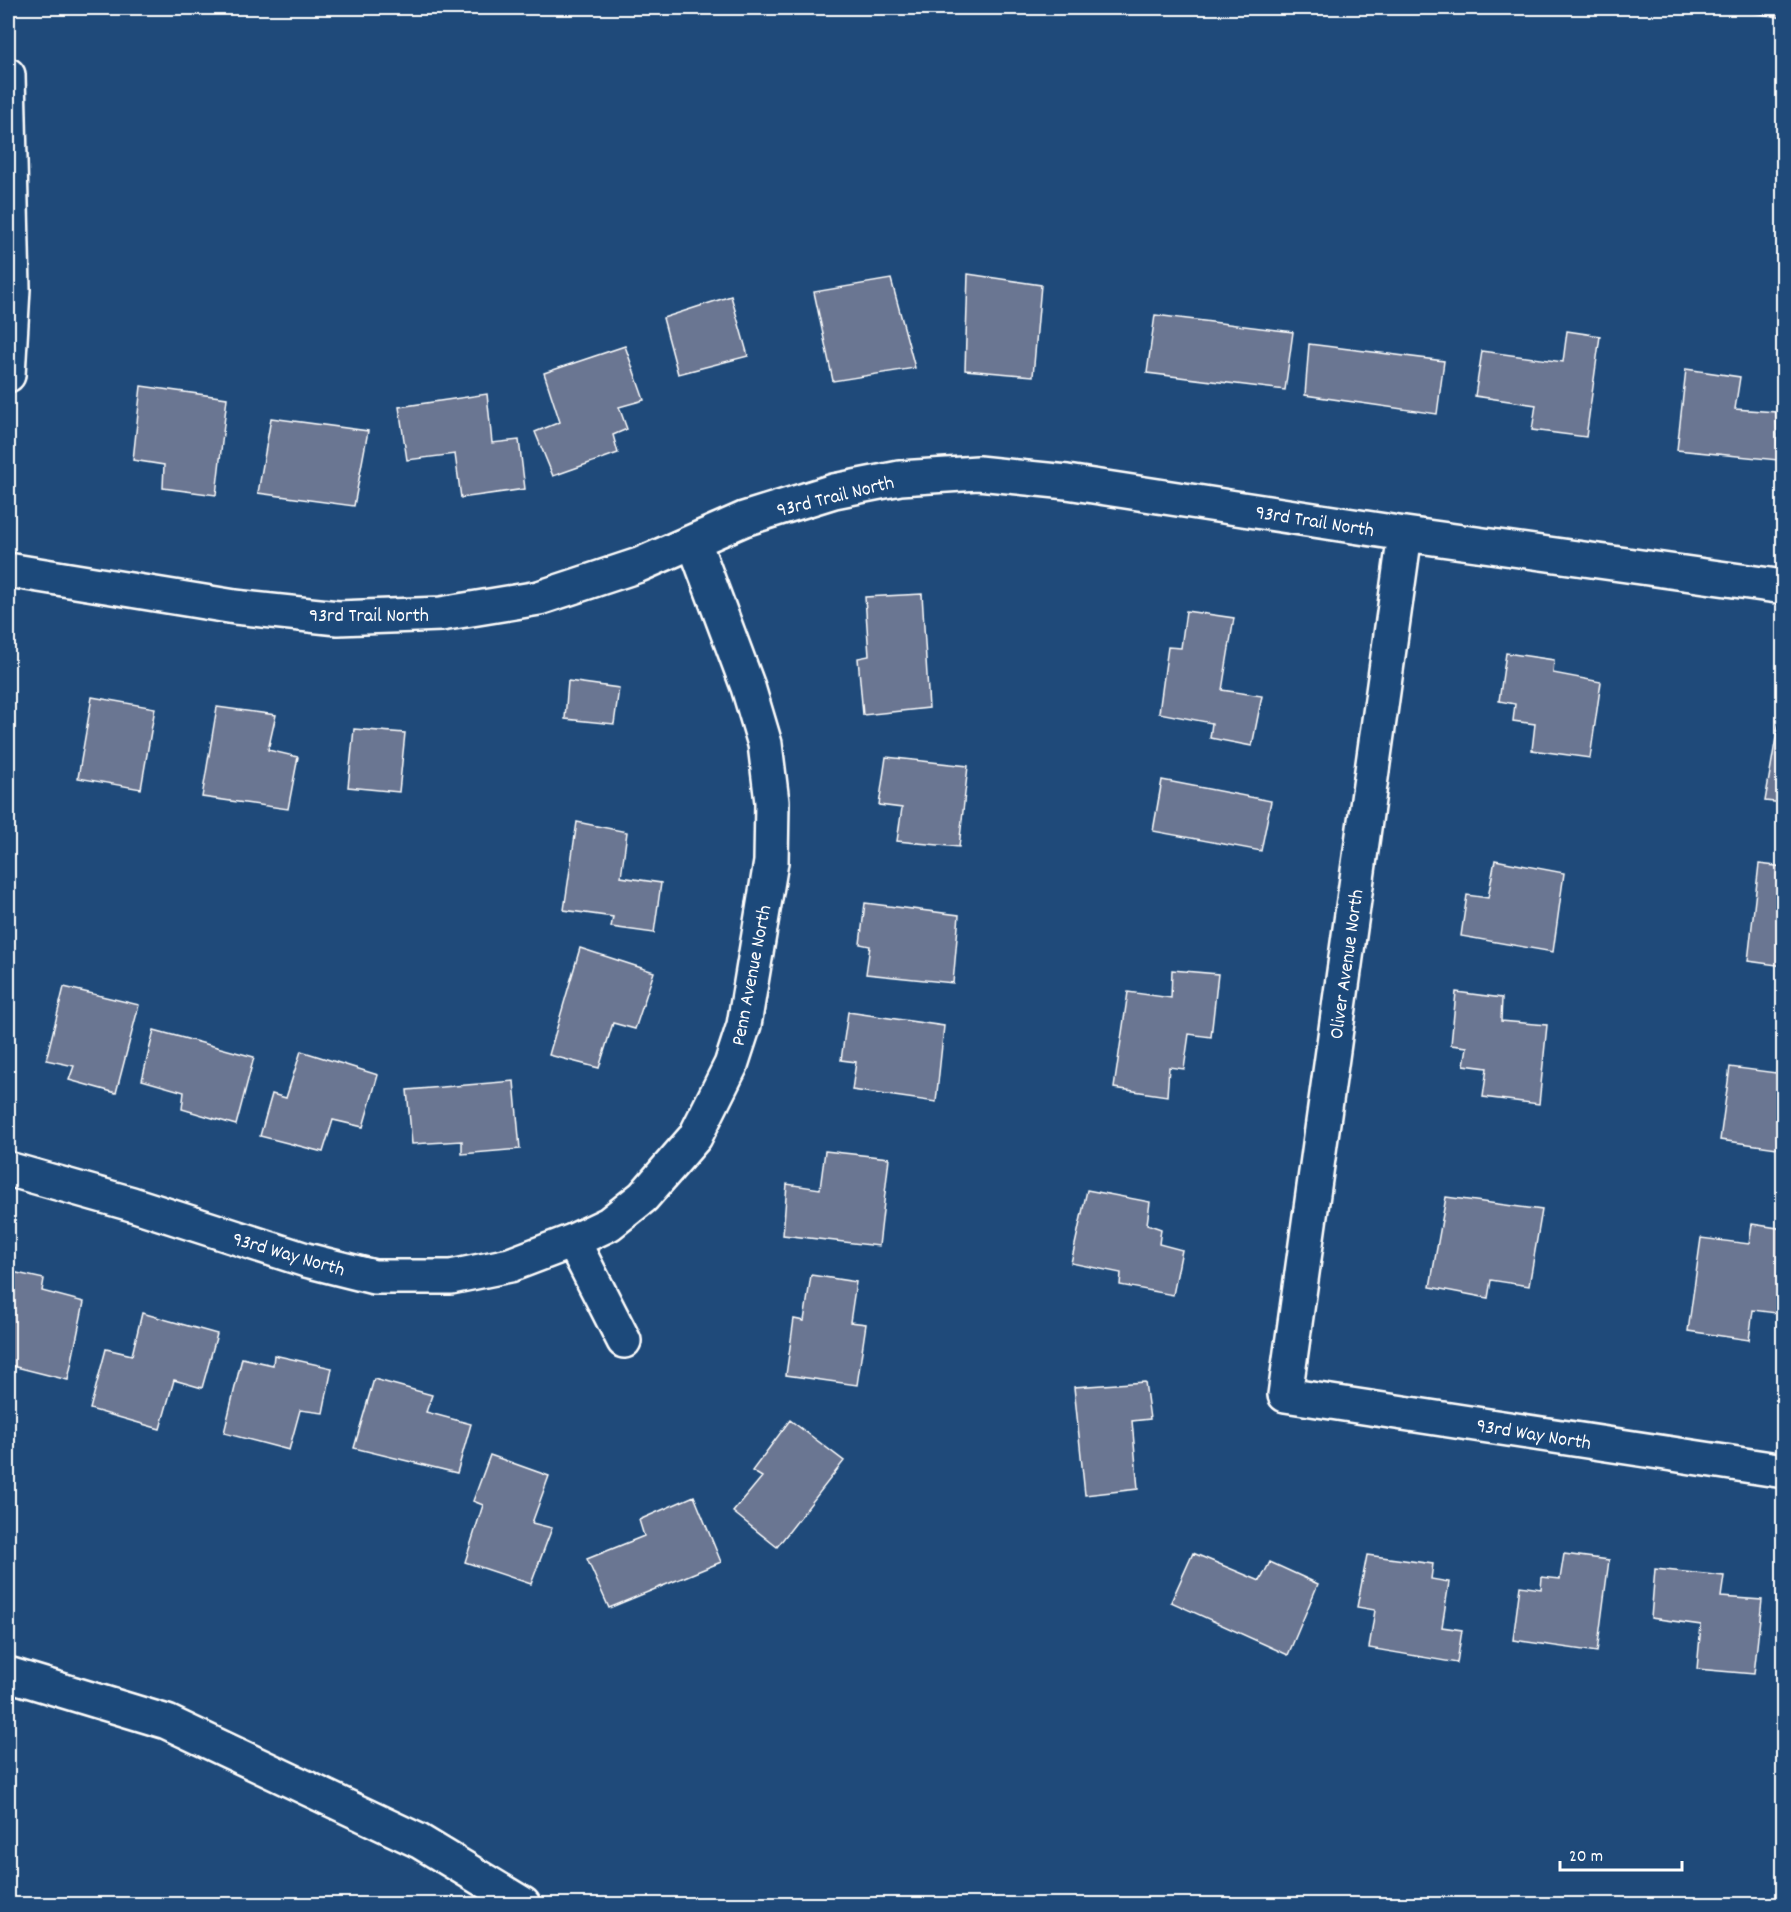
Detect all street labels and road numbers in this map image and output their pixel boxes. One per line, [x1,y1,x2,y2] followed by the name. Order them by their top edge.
[774,470,897,526] street label: 93rd Trail North
[1253,500,1376,546] street label: 93rd Trail North
[309,603,429,631] street label: 93rd Trail North
[1324,888,1372,1041] street label: Oliver Avenue North
[726,903,780,1048] street label: Penn Avenue North
[229,1226,348,1285] street label: 93rd Way North
[1474,1413,1593,1459] street label: 93rd Way North

